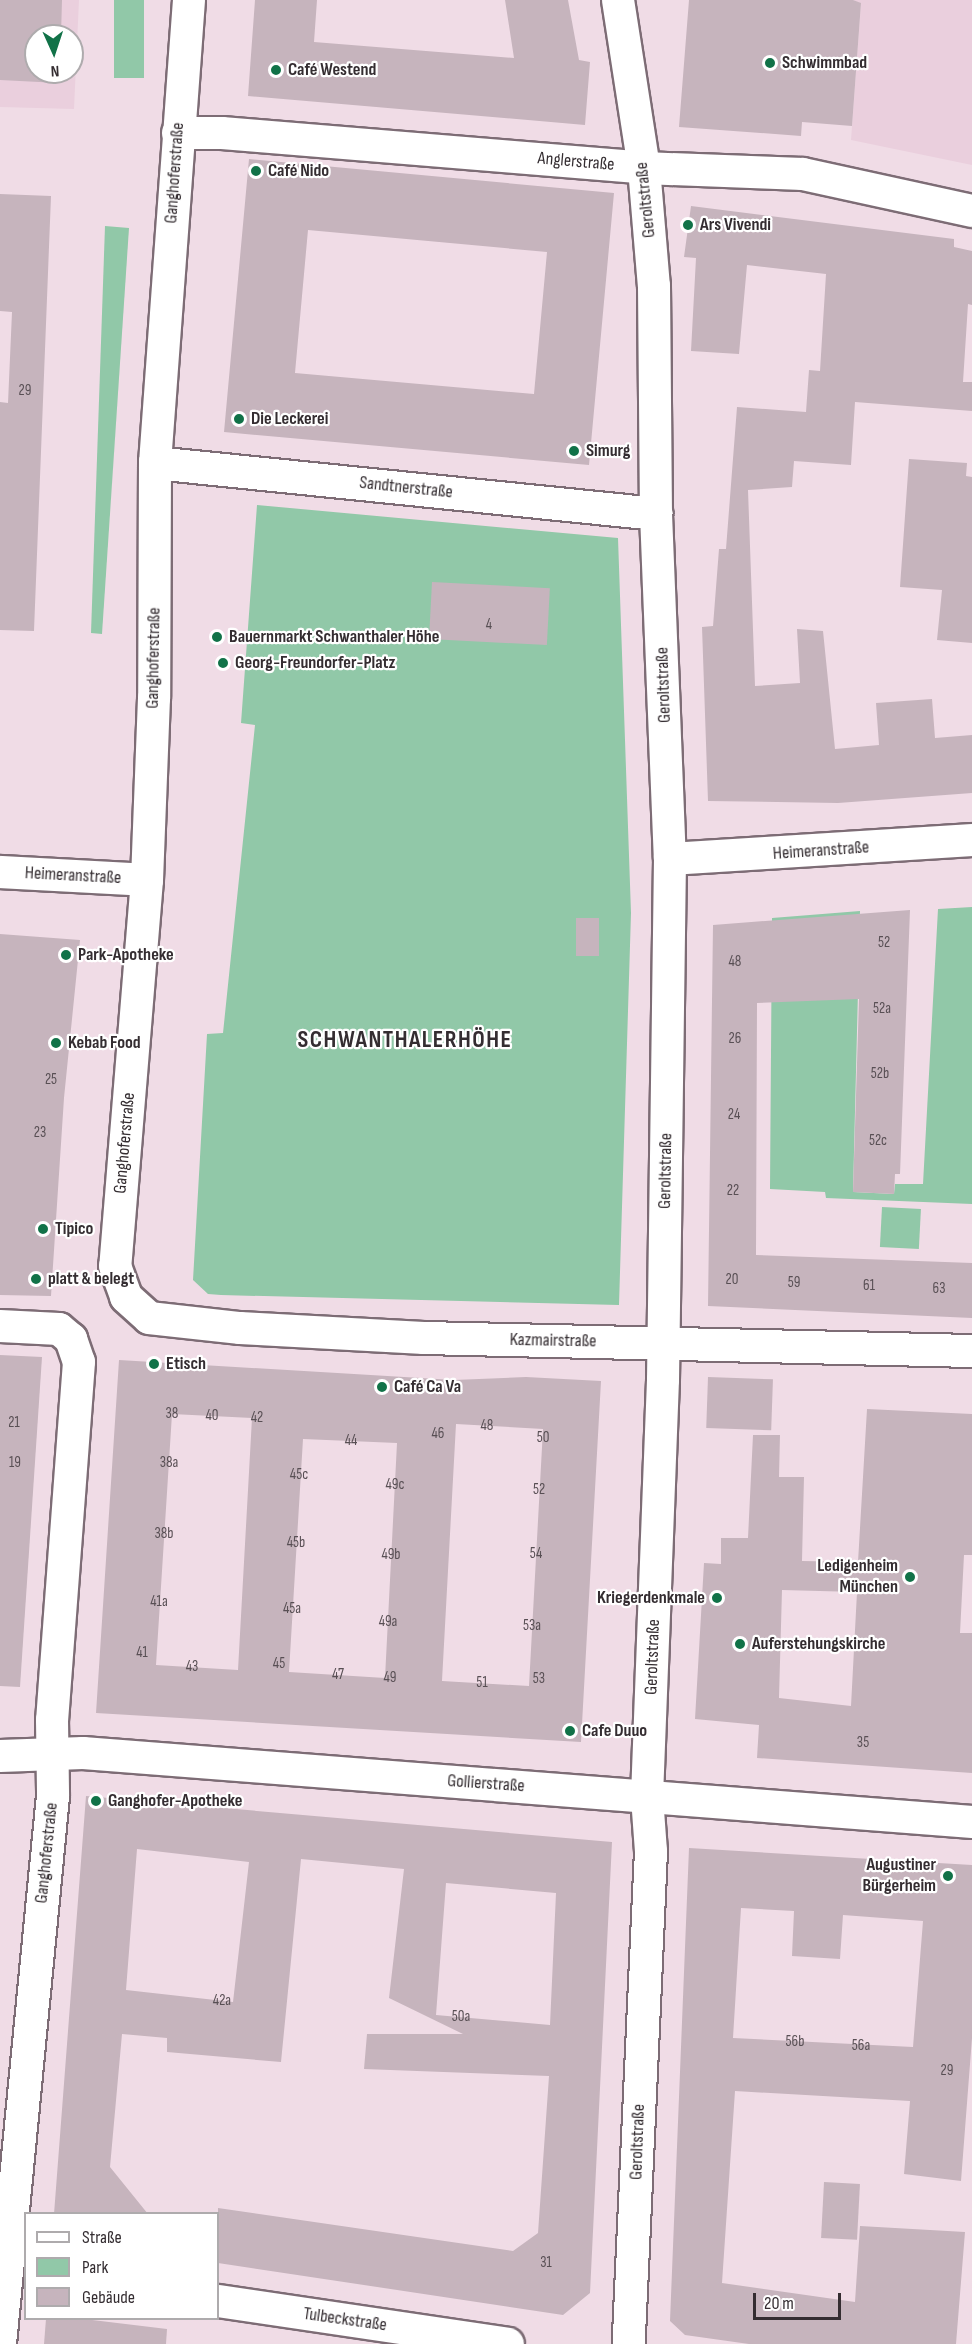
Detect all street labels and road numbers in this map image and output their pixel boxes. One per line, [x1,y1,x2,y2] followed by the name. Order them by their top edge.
[161,122,189,224] street label: Ganghoferstraße
[537,148,615,176] street label: Anglerstraße
[631,161,661,239] street label: Geroltstraße
[358,472,454,504] street label: Sandtnerstraße
[142,607,166,709] street label: Ganghoferstraße
[652,647,676,723] street label: Geroltstraße
[772,837,870,865] street label: Heimeranstraße
[24,863,122,889] street label: Heimeranstraße
[110,1092,140,1194] street label: Ganghoferstraße
[655,1133,677,1209] street label: Geroltstraße
[509,1329,597,1353] street label: Kazmairstraße
[641,1619,665,1695] street label: Geroltstraße
[447,1771,525,1797] street label: Gollierstraße
[31,1801,63,1905] street label: Ganghoferstraße
[626,2104,650,2180] street label: Geroltstraße
[302,2303,388,2337] street label: Tulbeckstraße

